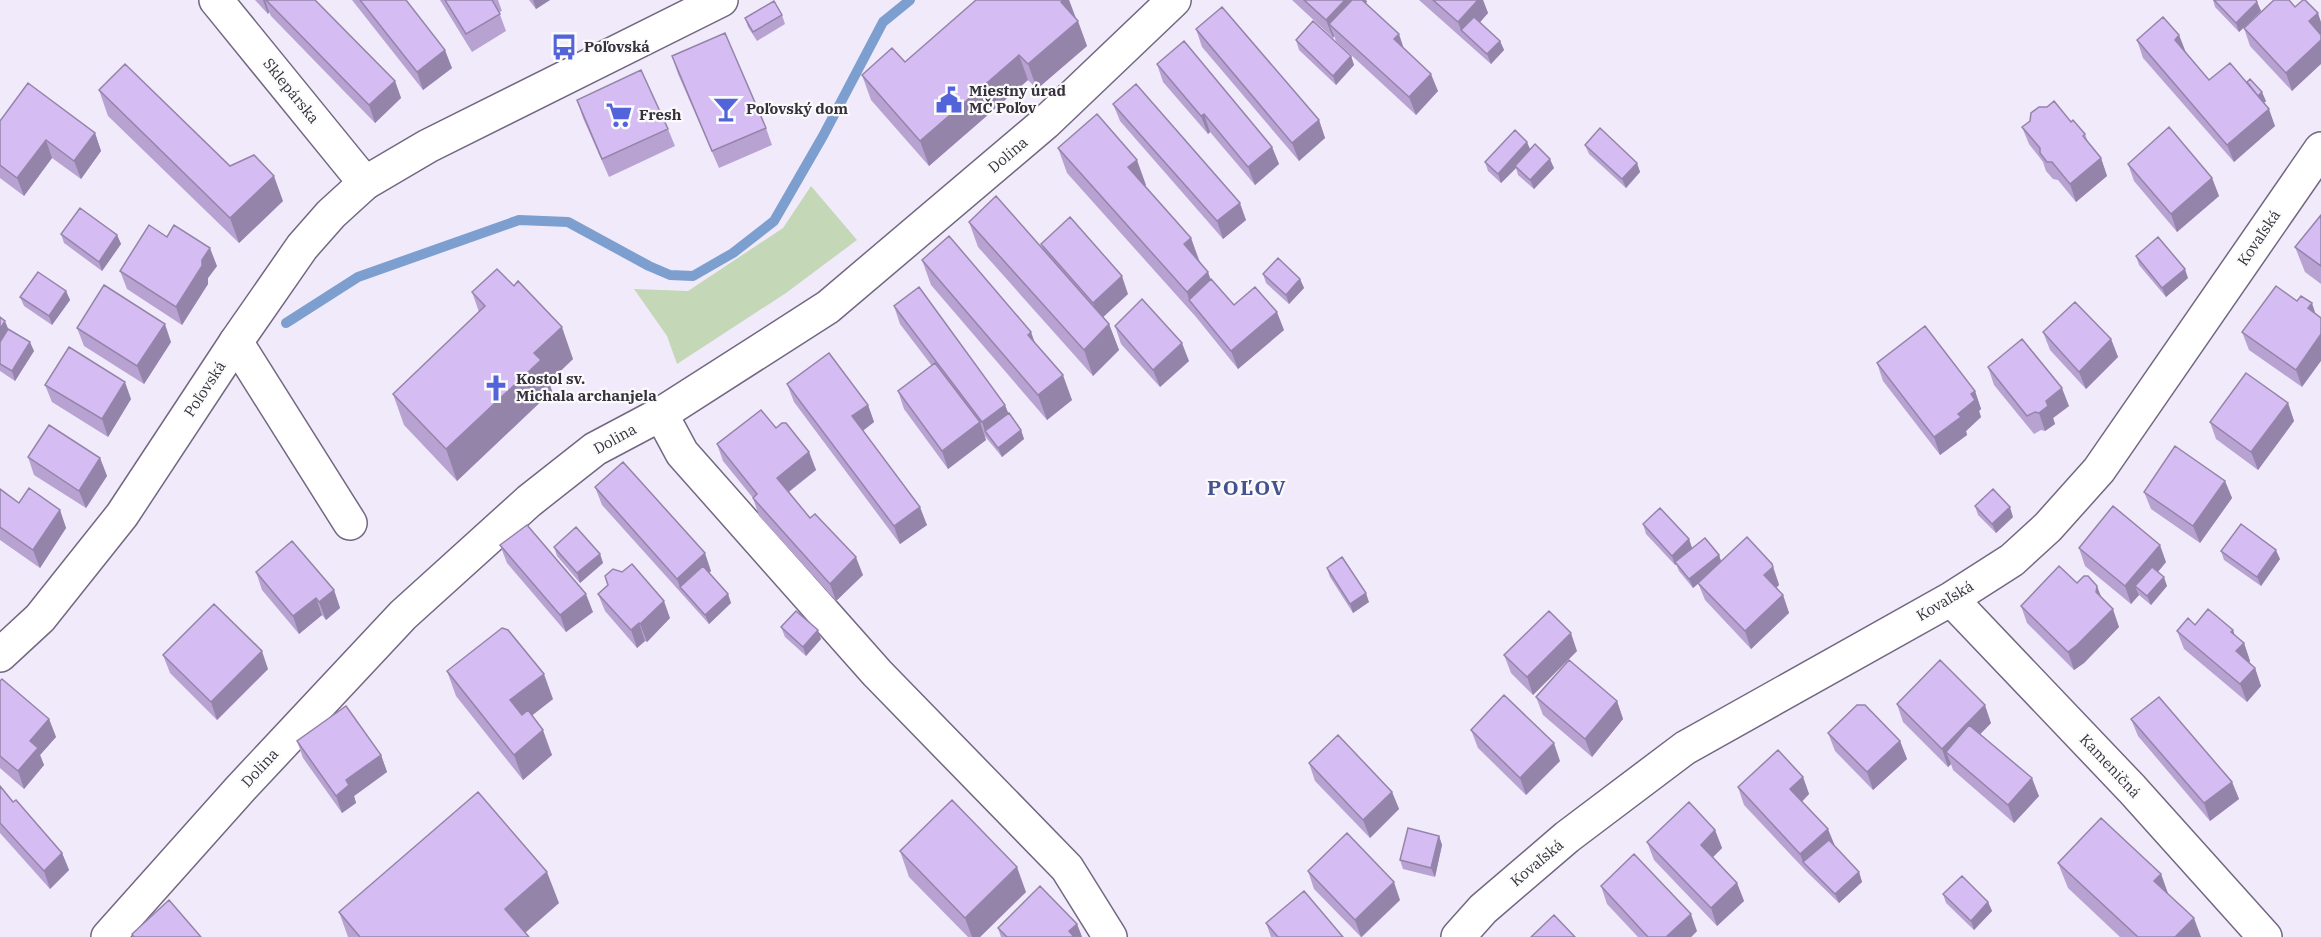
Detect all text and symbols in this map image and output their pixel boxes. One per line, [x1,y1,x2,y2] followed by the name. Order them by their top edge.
[549,32,579,62] bus stop icon: Poľovská
[584,37,650,56] place label: Poľovská
[259,54,323,127] street label: Sklepárska
[969,81,1067,117] place label: Miestny úrad MČ Poľov
[934,85,964,115] public building icon: Miestny úrad MČ Poľov
[711,94,741,124] bar icon: Poľovský dom
[746,99,848,118] place label: Poľovský dom
[604,100,634,130] supermarket icon: Fresh
[639,105,682,124] place label: Fresh
[984,133,1031,177] street label: Dolina
[2233,206,2284,269] street label: Kovaľská
[180,357,230,420] street label: Poľovská
[516,369,657,405] place label: Kostol sv. Michala archanjela
[481,373,511,403] church icon: Kostol sv. Michala archanjela
[590,419,640,458] street label: Dolina
[1207,473,1287,501] district label: POĽOV
[1913,576,1977,625] street label: Kovaľská
[2076,730,2145,802] street label: Kameničná
[237,744,282,791] street label: Dolina
[1506,835,1567,890] street label: Kovaľská

